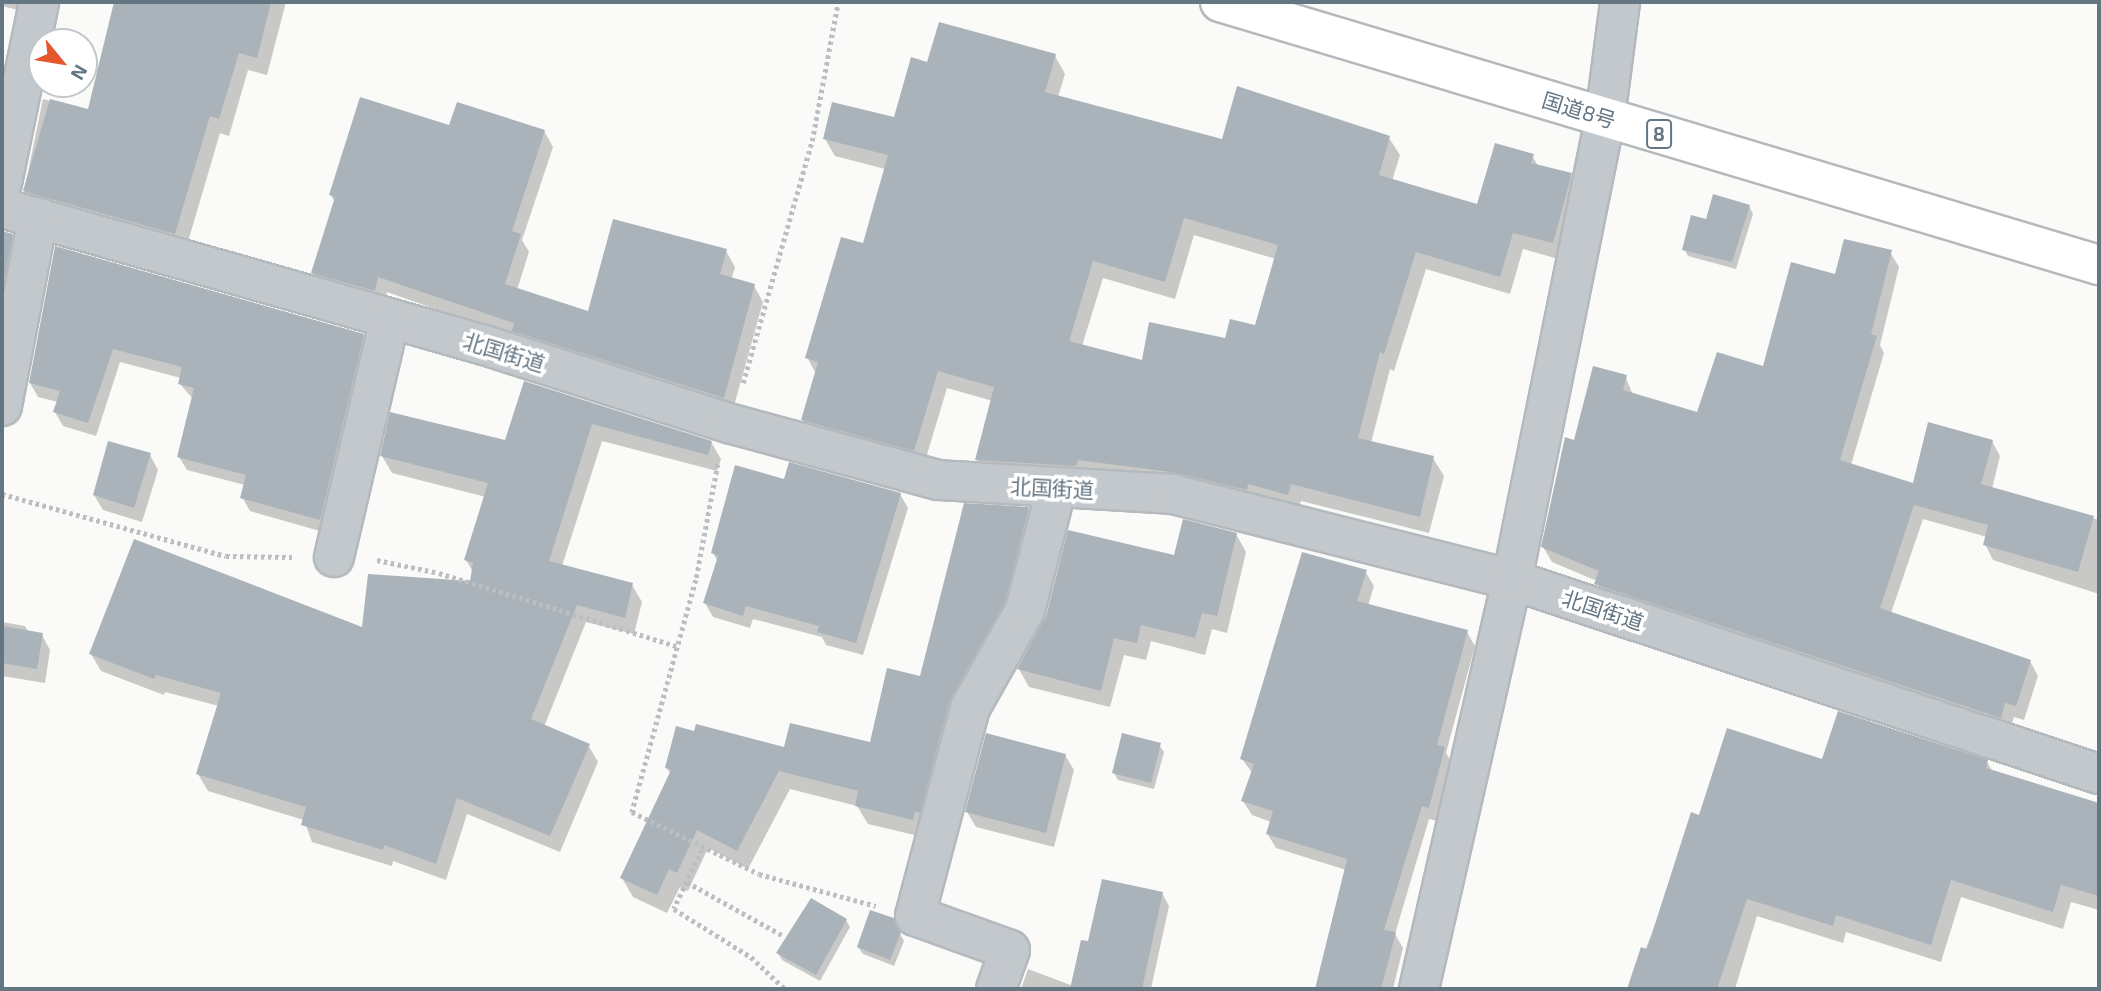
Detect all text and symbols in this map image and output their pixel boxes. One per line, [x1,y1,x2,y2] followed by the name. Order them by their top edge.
[28,28,98,98] north arrow
[66,61,93,84] text: N
[1539,87,1619,133] street label: 国道8号
[1645,118,1673,150] road number: 8
[460,328,548,376] street label: 北国街道
[1009,473,1095,503] street label: 北国街道
[1559,585,1647,635] street label: 北国街道

